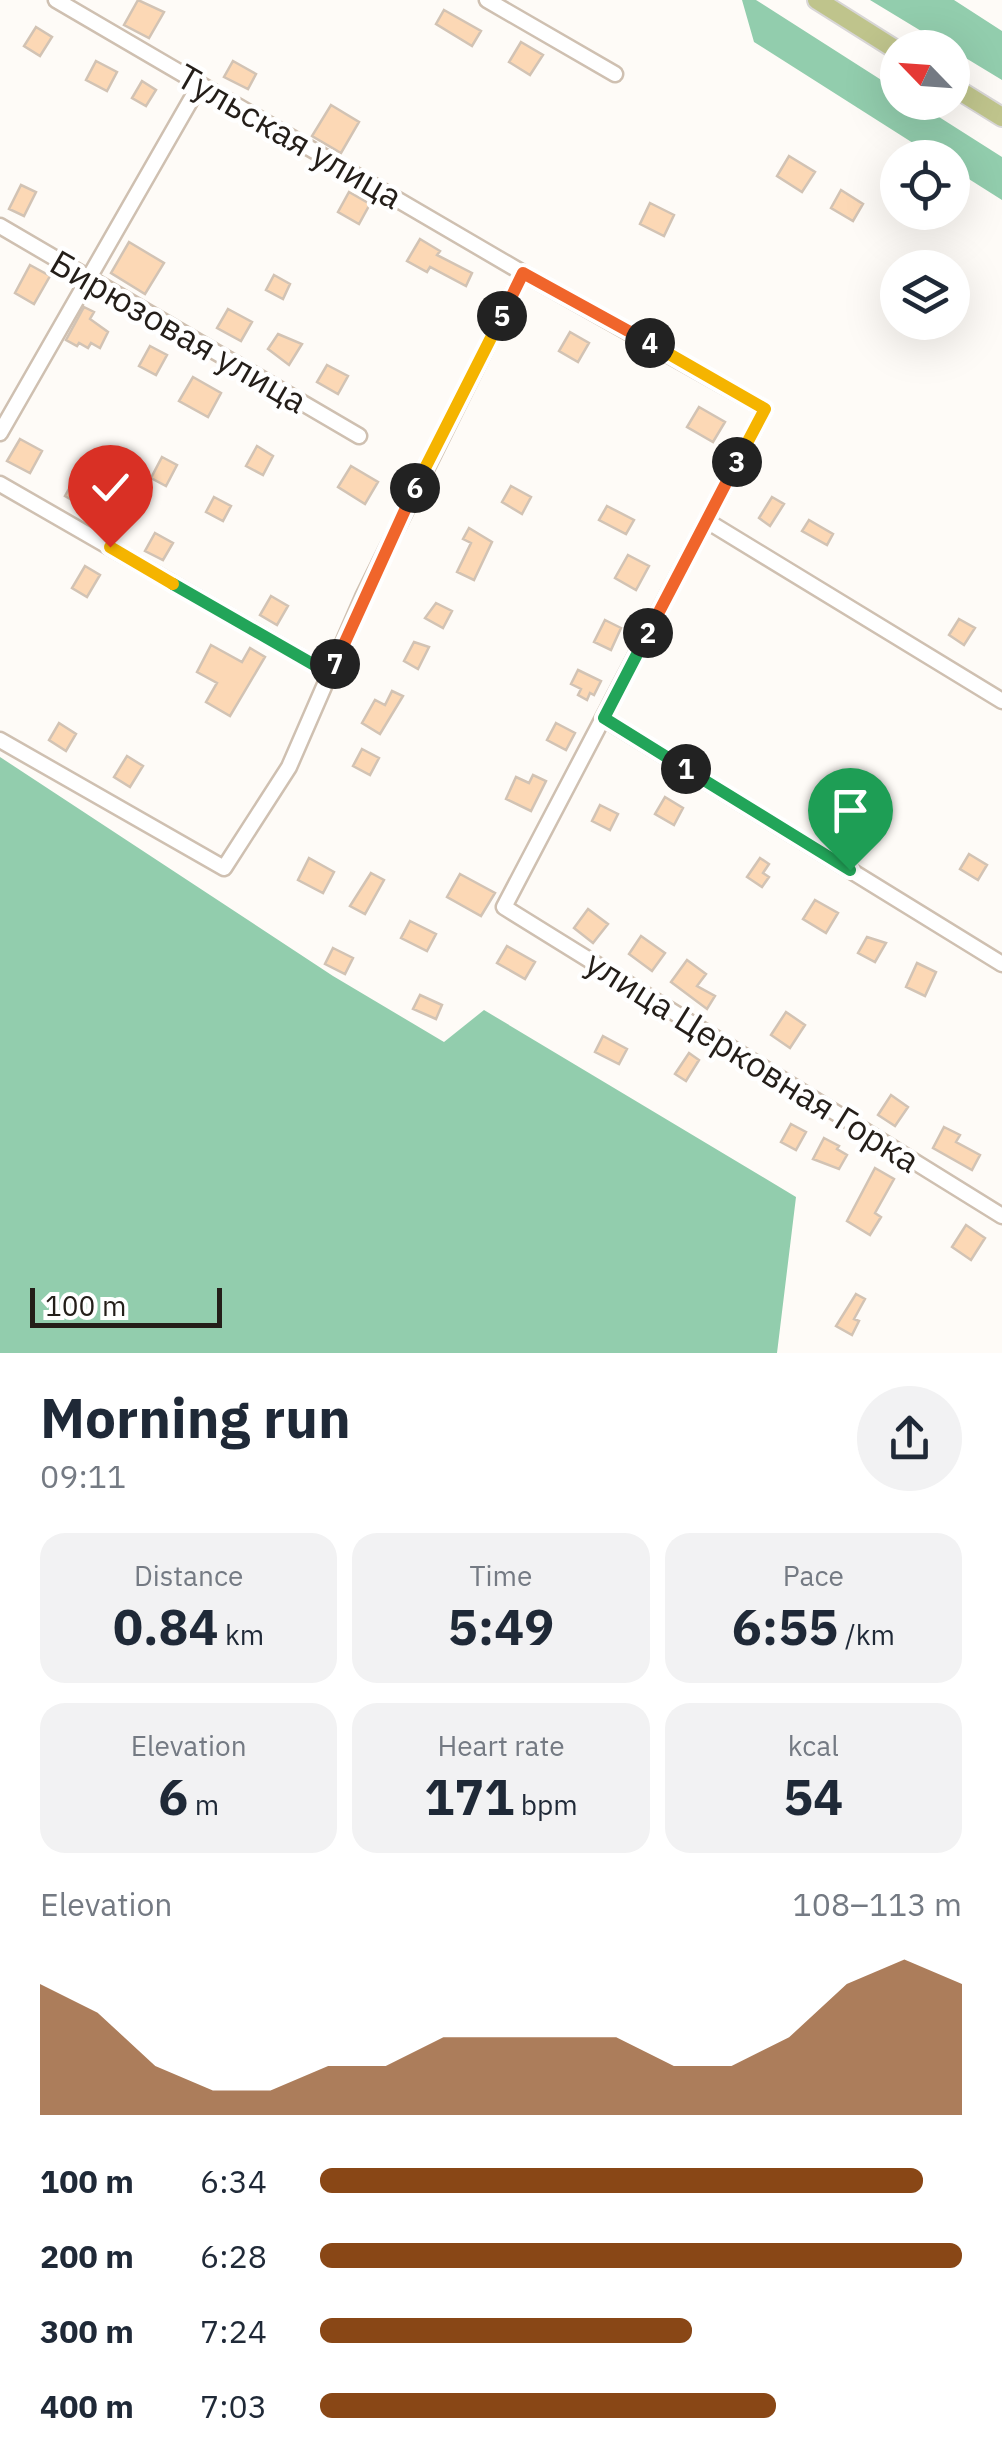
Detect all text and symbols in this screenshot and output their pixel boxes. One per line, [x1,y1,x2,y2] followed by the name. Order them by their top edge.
[880,30,970,120] north arrow
[880,30,970,340] map controls
[169,53,411,219] street label: Тульская улица
[880,140,970,230] button: locate
[42,239,316,423] street label: Бирюзовая улица
[880,250,970,340] button: layers
[477,291,527,341] pin: 5
[494,297,510,334] text: 5
[625,318,675,368] pin: 4
[642,324,658,361] text: 4
[712,437,762,487] pin: 3
[729,443,745,480] text: 3
[68,445,153,548] pin
[83,460,138,515] icon: check
[390,463,440,513] pin: 6
[407,469,423,506] text: 6
[623,608,673,658] pin: 2
[640,614,656,651] text: 2
[310,639,360,689] pin: 7
[327,645,343,682] text: 7
[661,744,711,794] pin: 1
[678,750,694,787] text: 1
[808,768,893,871] pin
[823,783,878,838] icon: arrive
[577,939,929,1183] street label: улица Церковная Горка
[30,1283,222,1328] scale bar
[45,1287,126,1324] text: 100 m
[40,1382,351,1453] text: Morning run
[857,1386,962,1491] button: share
[40,1455,126,1497] text: 09:11
[134,1557,243,1594] text: Distance
[470,1557,532,1594] text: Time
[783,1557,844,1594] text: Pace
[113,1594,219,1659] text: 0.84
[448,1594,554,1659] text: 5:49
[732,1594,838,1659] text: 6:55
[219,1616,264,1653] text: km
[838,1616,895,1653] text: /km
[131,1727,247,1764] text: Elevation
[437,1727,565,1764] text: Heart rate
[788,1727,839,1764] text: kcal
[158,1764,188,1829] text: 6
[424,1764,514,1829] text: 171
[783,1764,843,1829] text: 54
[188,1786,219,1823] text: m
[514,1786,578,1823] text: bpm
[40,1883,173,1925] text: Elevation
[792,1883,962,1925] text: 108–113 m
[40,2160,134,2202] text: 100 m
[200,2160,267,2202] text: 6:34
[40,2235,134,2277] text: 200 m
[200,2235,267,2277] text: 6:28
[40,2310,134,2352] text: 300 m
[200,2310,267,2352] text: 7:24
[40,2385,134,2427] text: 400 m
[200,2385,267,2427] text: 7:03

